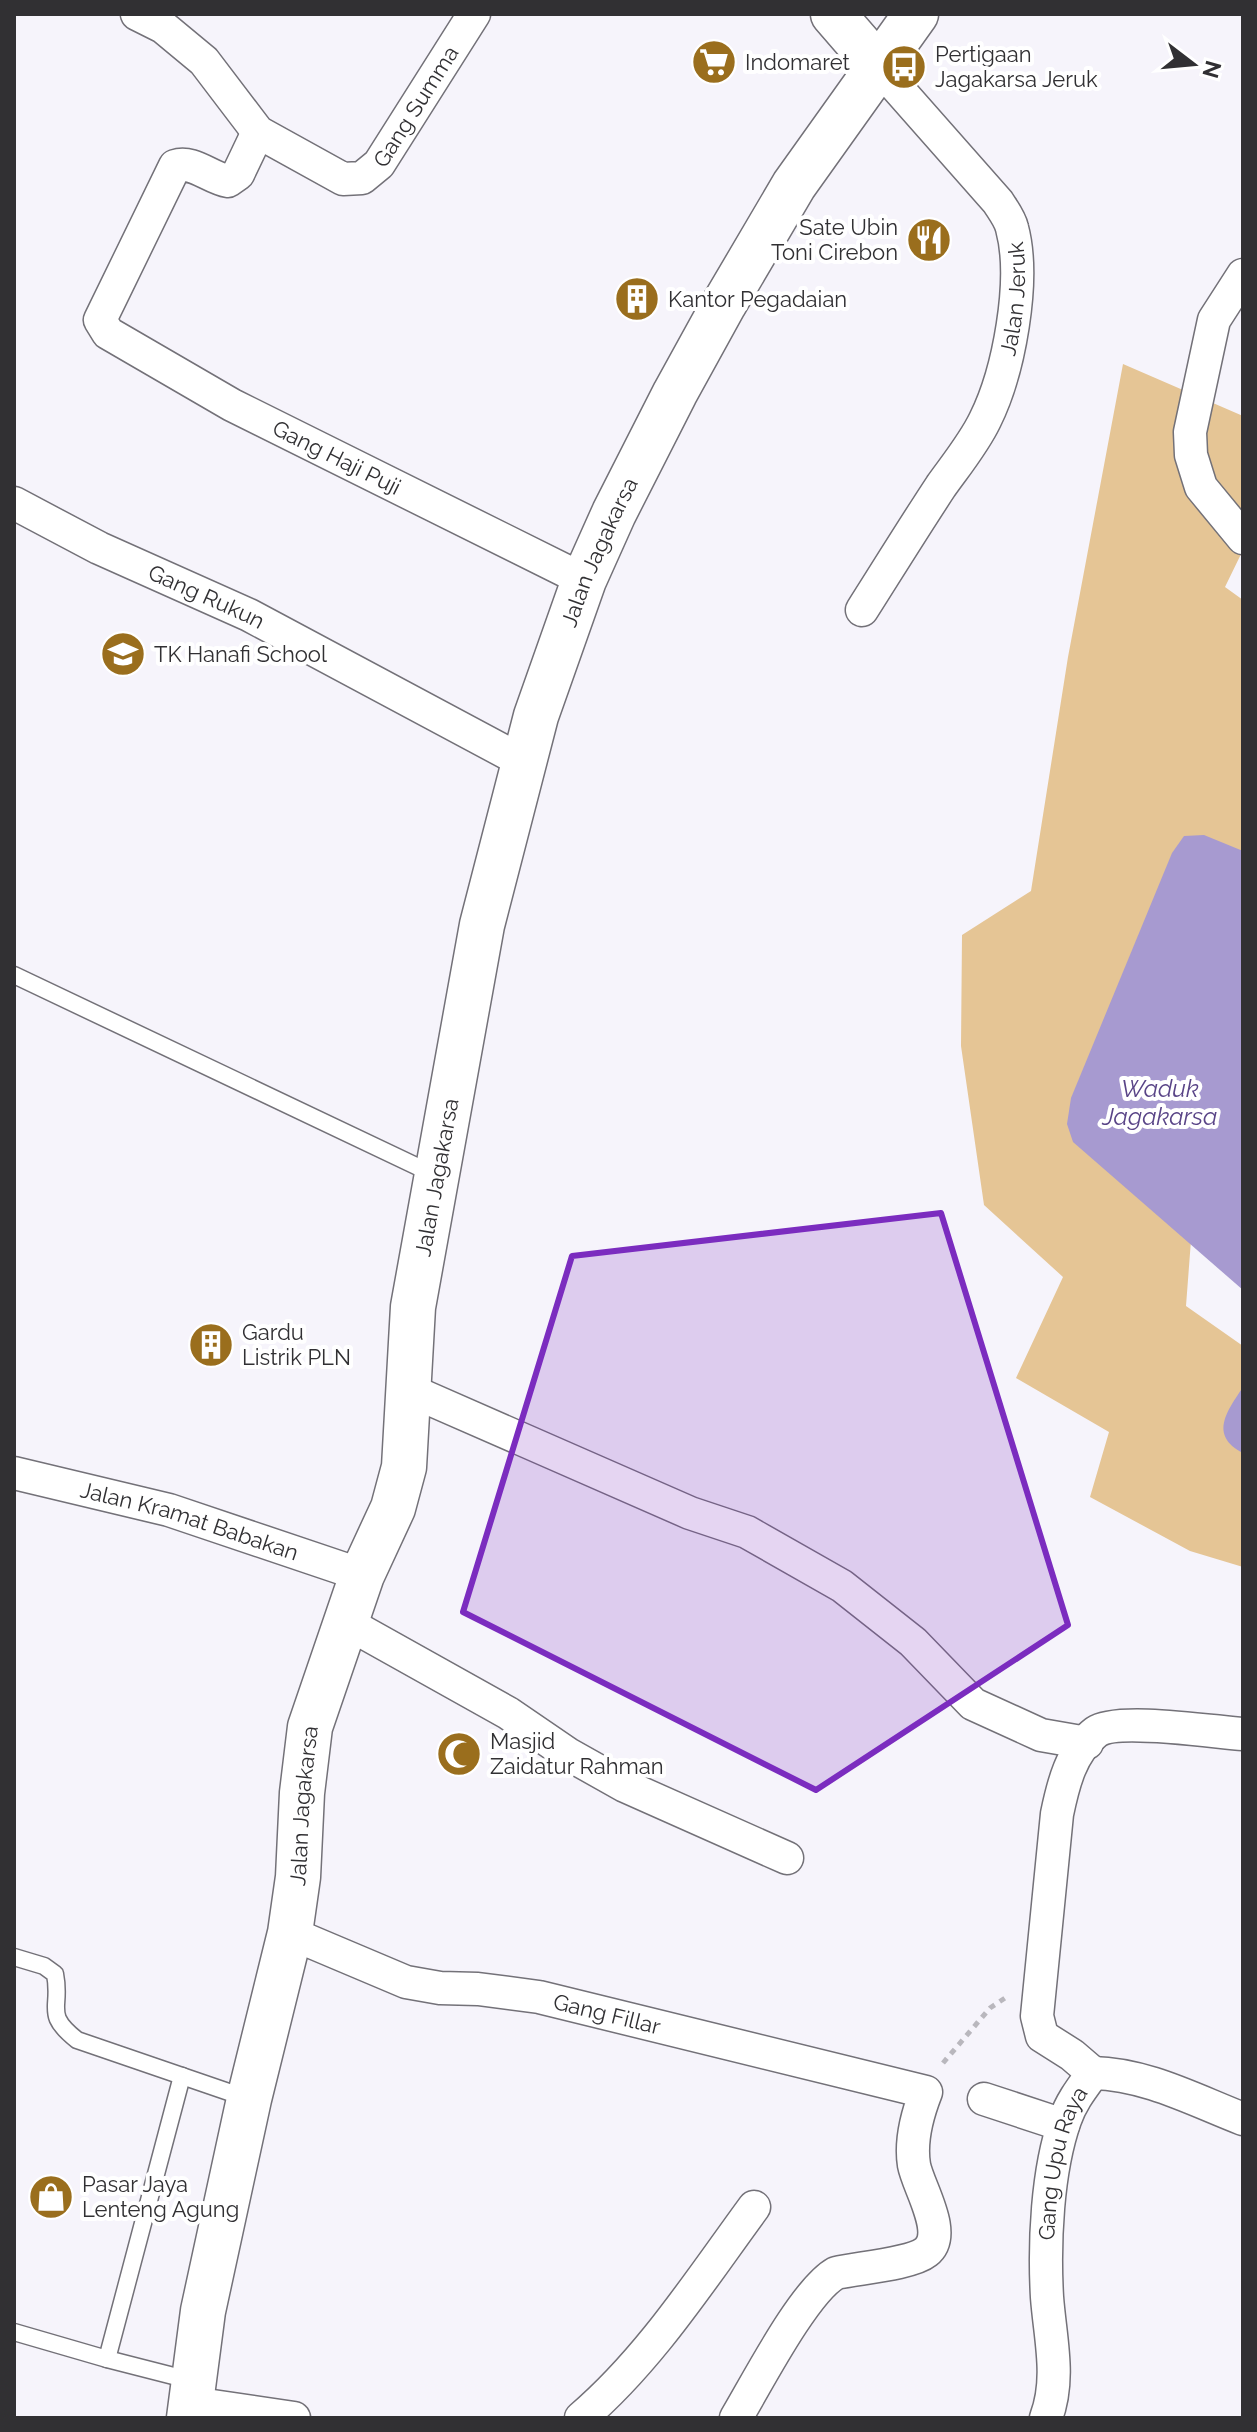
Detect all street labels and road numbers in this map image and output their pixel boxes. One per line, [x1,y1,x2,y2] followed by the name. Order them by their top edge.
[367,41,464,172] street label: Gang Summa
[994,240,1030,358] street label: Jalan Jeruk
[268,414,405,500] street label: Gang Haji Puji
[556,473,643,630] street label: Jalan Jagakarsa
[144,559,269,634] street label: Gang Rukun
[409,1096,463,1258] street label: Jalan Jagakarsa
[78,1476,302,1566] street label: Jalan Kramat Babakan
[284,1724,323,1887] street label: Jalan Jagakarsa
[551,1988,663,2039] street label: Gang Fillar
[1033,2081,1093,2241] street label: Gang Upu Raya

